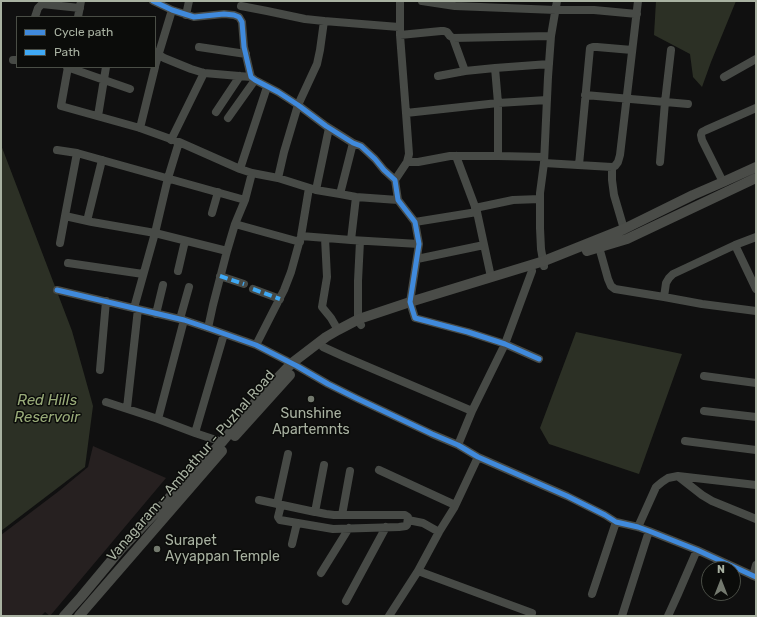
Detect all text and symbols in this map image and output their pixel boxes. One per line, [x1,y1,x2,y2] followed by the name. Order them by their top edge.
[16,16,156,68] legend
[54,25,113,39] text: Cycle path
[54,45,80,59] text: Path
[103,367,279,565] street label: Vanagaram - Ambathur - Puzhal Road
[14,392,80,427] water label: Red Hills Reservoir
[306,394,316,404] marker: Sunshine Apartemnts
[272,406,350,438] place label: Sunshine Apartemnts
[165,533,280,566] place label: Surapet Ayyappan Temple
[152,544,162,554] marker: Surapet Ayyappan Temple
[701,561,741,601] north arrow
[717,563,725,576] text: N

